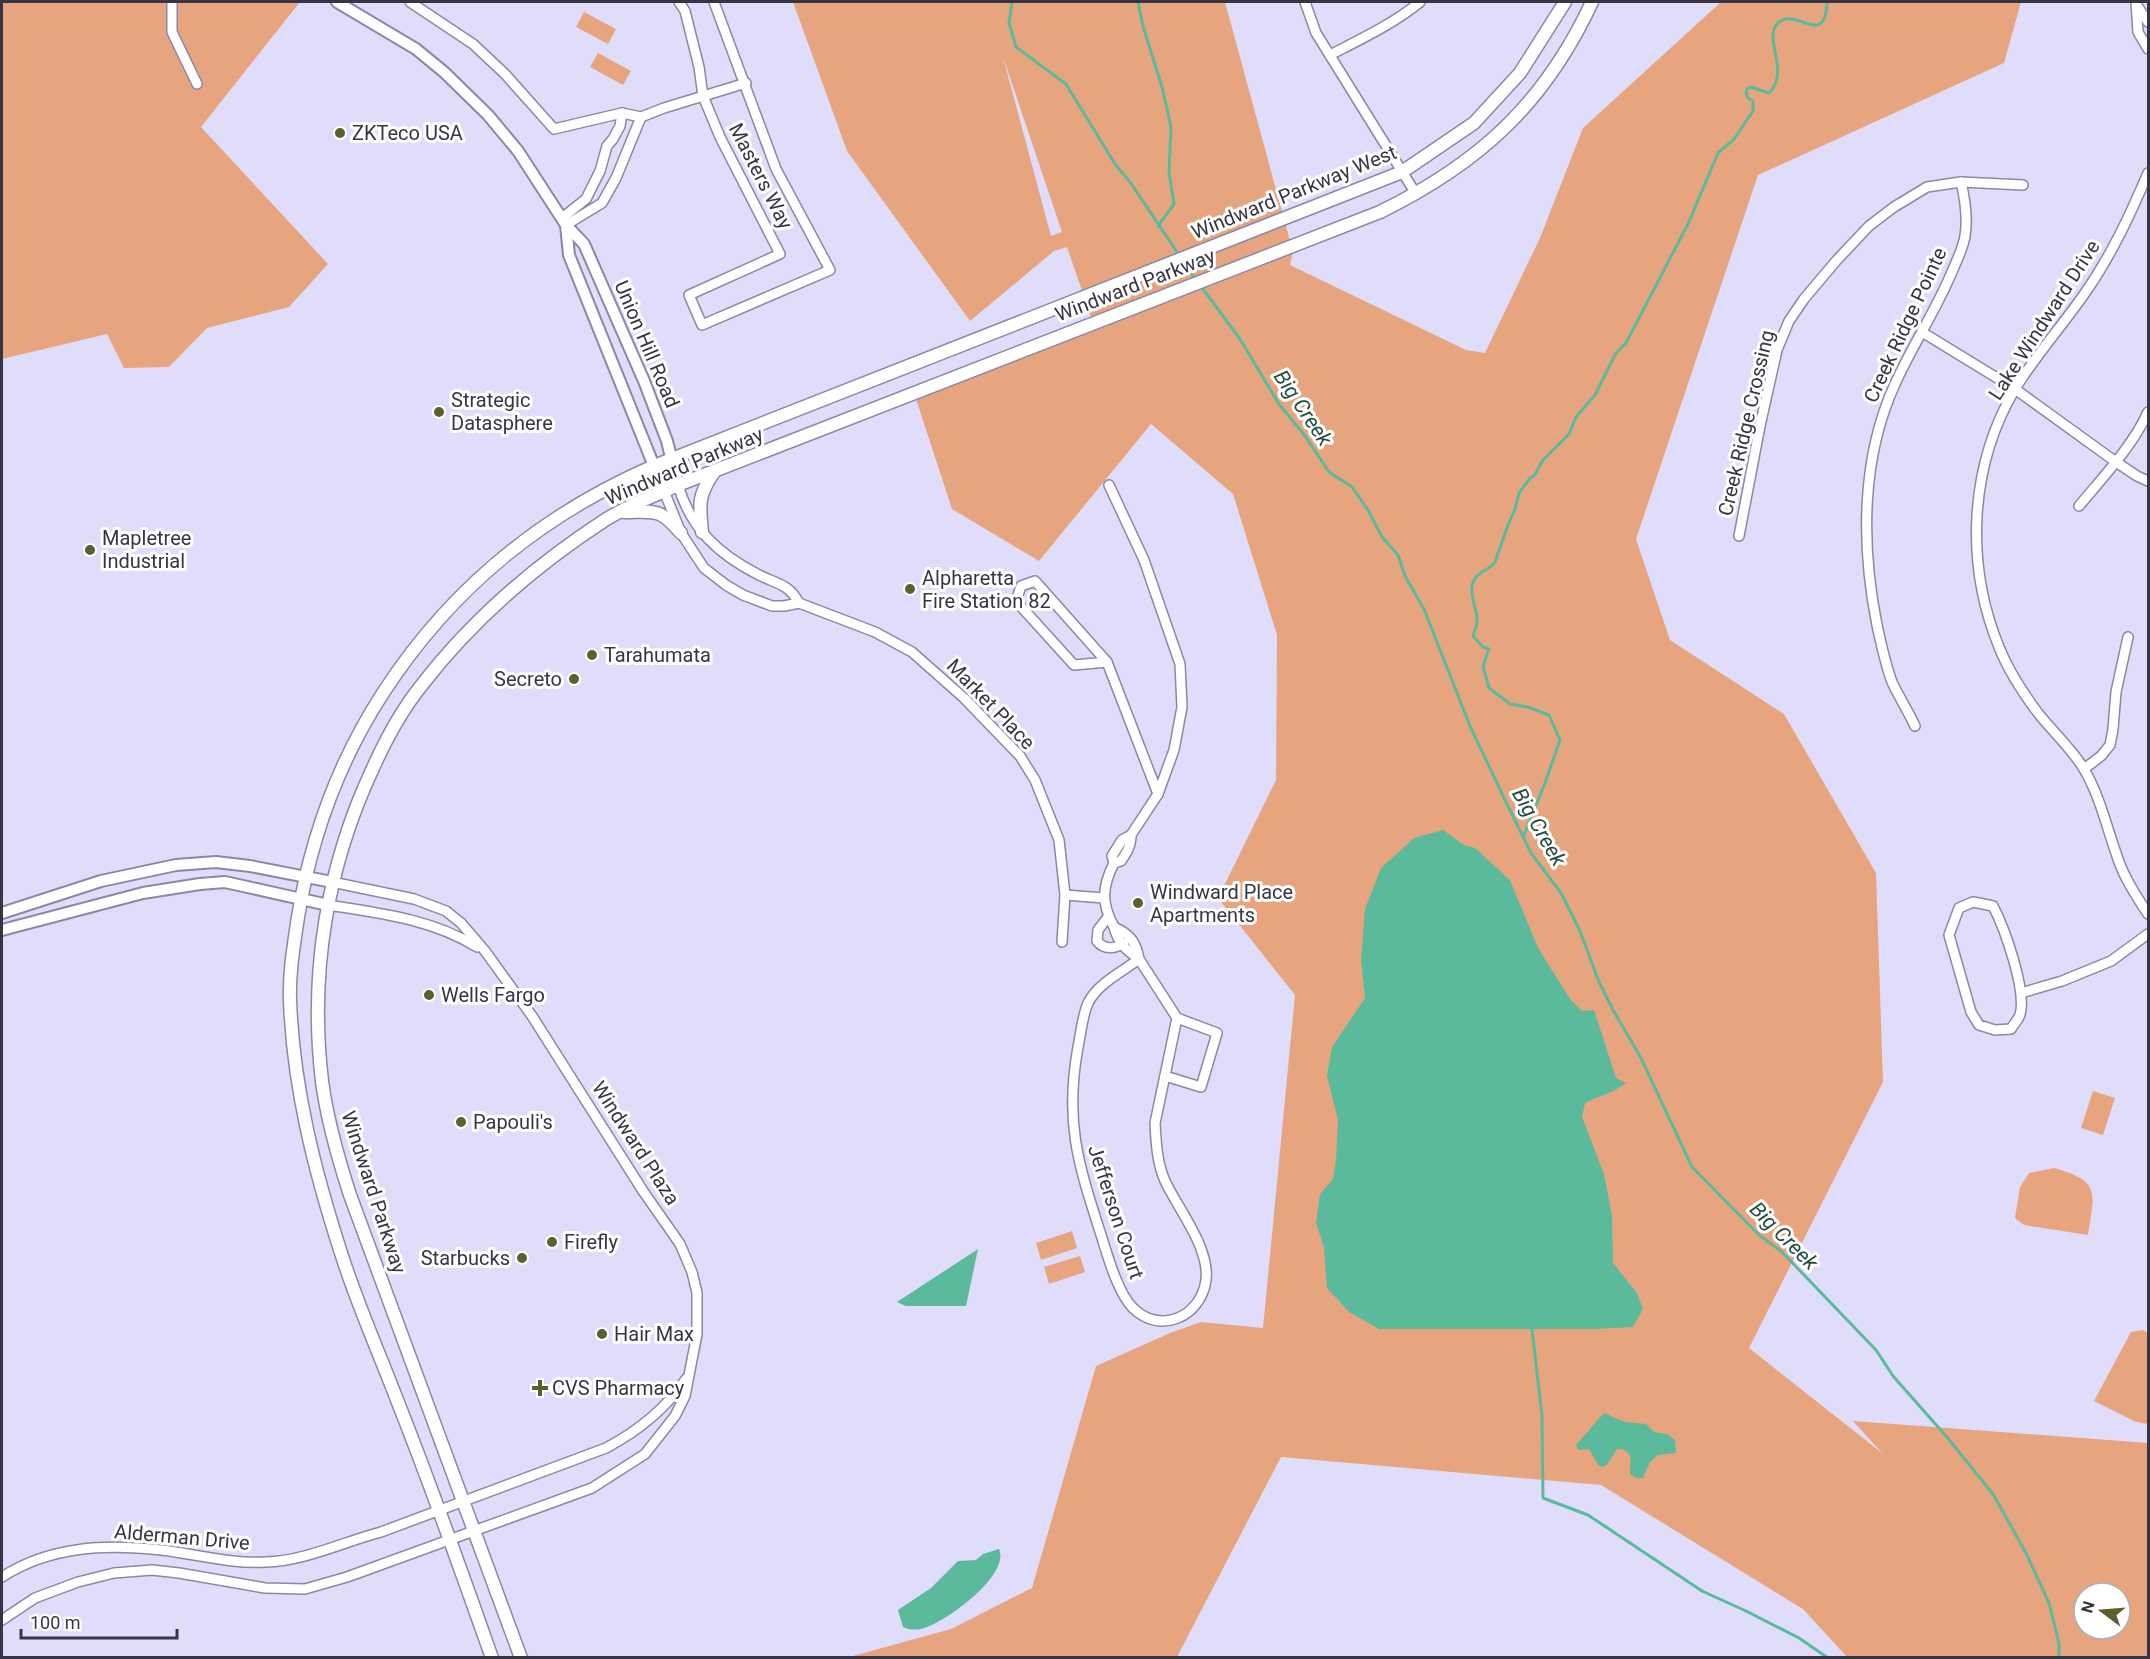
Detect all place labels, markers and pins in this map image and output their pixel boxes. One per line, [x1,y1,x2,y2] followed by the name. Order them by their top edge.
[352,121,463,145] place label: ZKTeco USA
[333,126,347,140] marker: ZKTeco USA
[451,388,553,435] place label: Strategic Datasphere
[432,405,446,419] marker: Strategic Datasphere
[102,526,191,573] place label: Mapletree Industrial
[83,543,97,557] marker: Mapletree Industrial
[922,566,1051,613] place label: Alpharetta Fire Station 82
[903,582,917,596] marker: Alpharetta Fire Station 82
[604,643,711,667] place label: Tarahumata
[585,648,599,662] marker: Tarahumata
[494,667,562,691] place label: Secreto
[567,672,581,686] marker: Secreto
[1150,880,1293,927] place label: Windward Place Apartments
[1131,896,1145,910] marker: Windward Place Apartments
[441,983,545,1007] place label: Wells Fargo
[422,988,436,1002] marker: Wells Fargo
[473,1110,553,1134] place label: Papouli's
[454,1115,468,1129] marker: Papouli's
[564,1230,618,1254] place label: Firefly
[545,1235,559,1249] marker: Firefly
[421,1246,510,1270] place label: Starbucks
[515,1251,529,1265] marker: Starbucks
[614,1322,694,1346] place label: Hair Max
[595,1327,609,1341] marker: Hair Max
[552,1376,685,1400] place label: CVS Pharmacy
[533,1381,547,1395] marker: CVS Pharmacy

